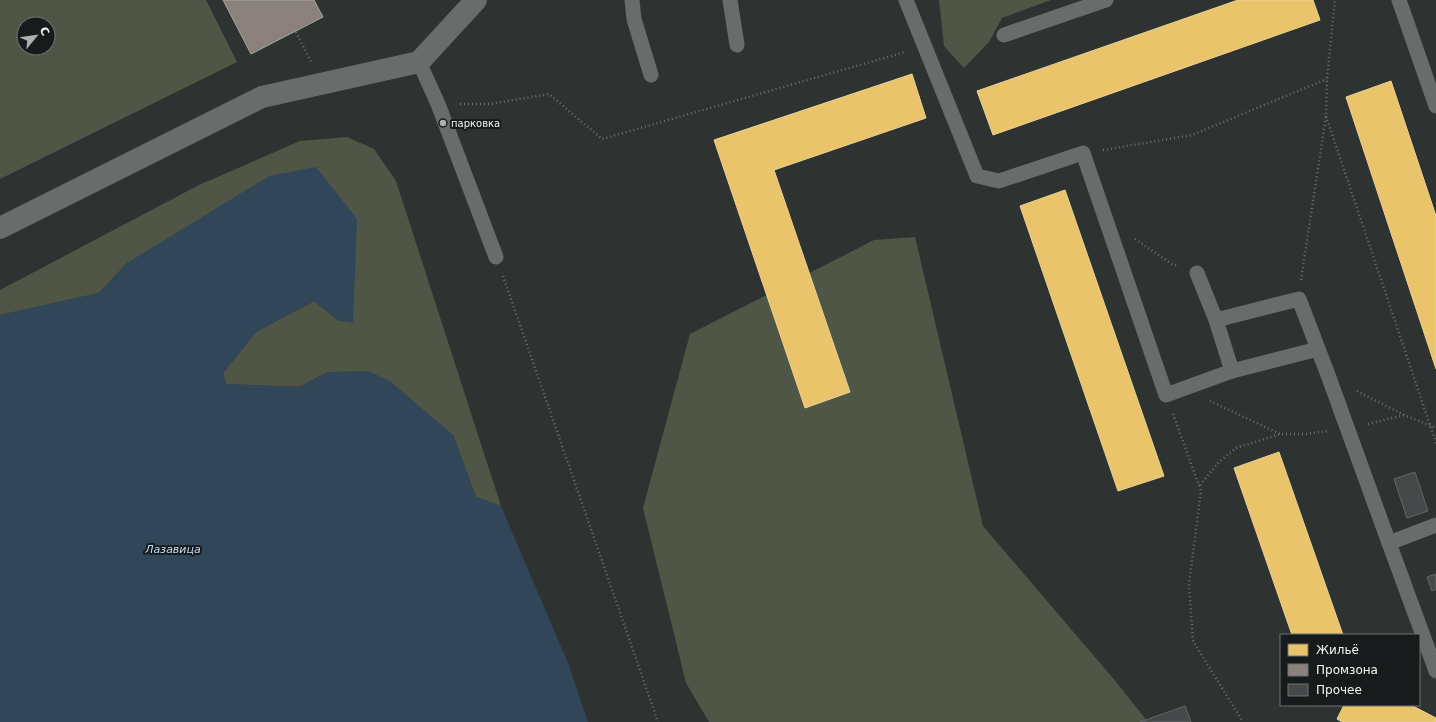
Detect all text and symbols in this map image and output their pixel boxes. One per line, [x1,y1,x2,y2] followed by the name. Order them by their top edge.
[16,16,56,56] north arrow
[37,25,52,38] text: С
[438,118,448,128] marker: парковка
[451,118,500,129] place label: парковка
[144,543,201,556] water label: Лазавица
[1280,634,1420,706] legend
[1316,643,1359,657] text: Жильё
[1316,663,1378,677] text: Промзона
[1316,683,1362,697] text: Прочее

